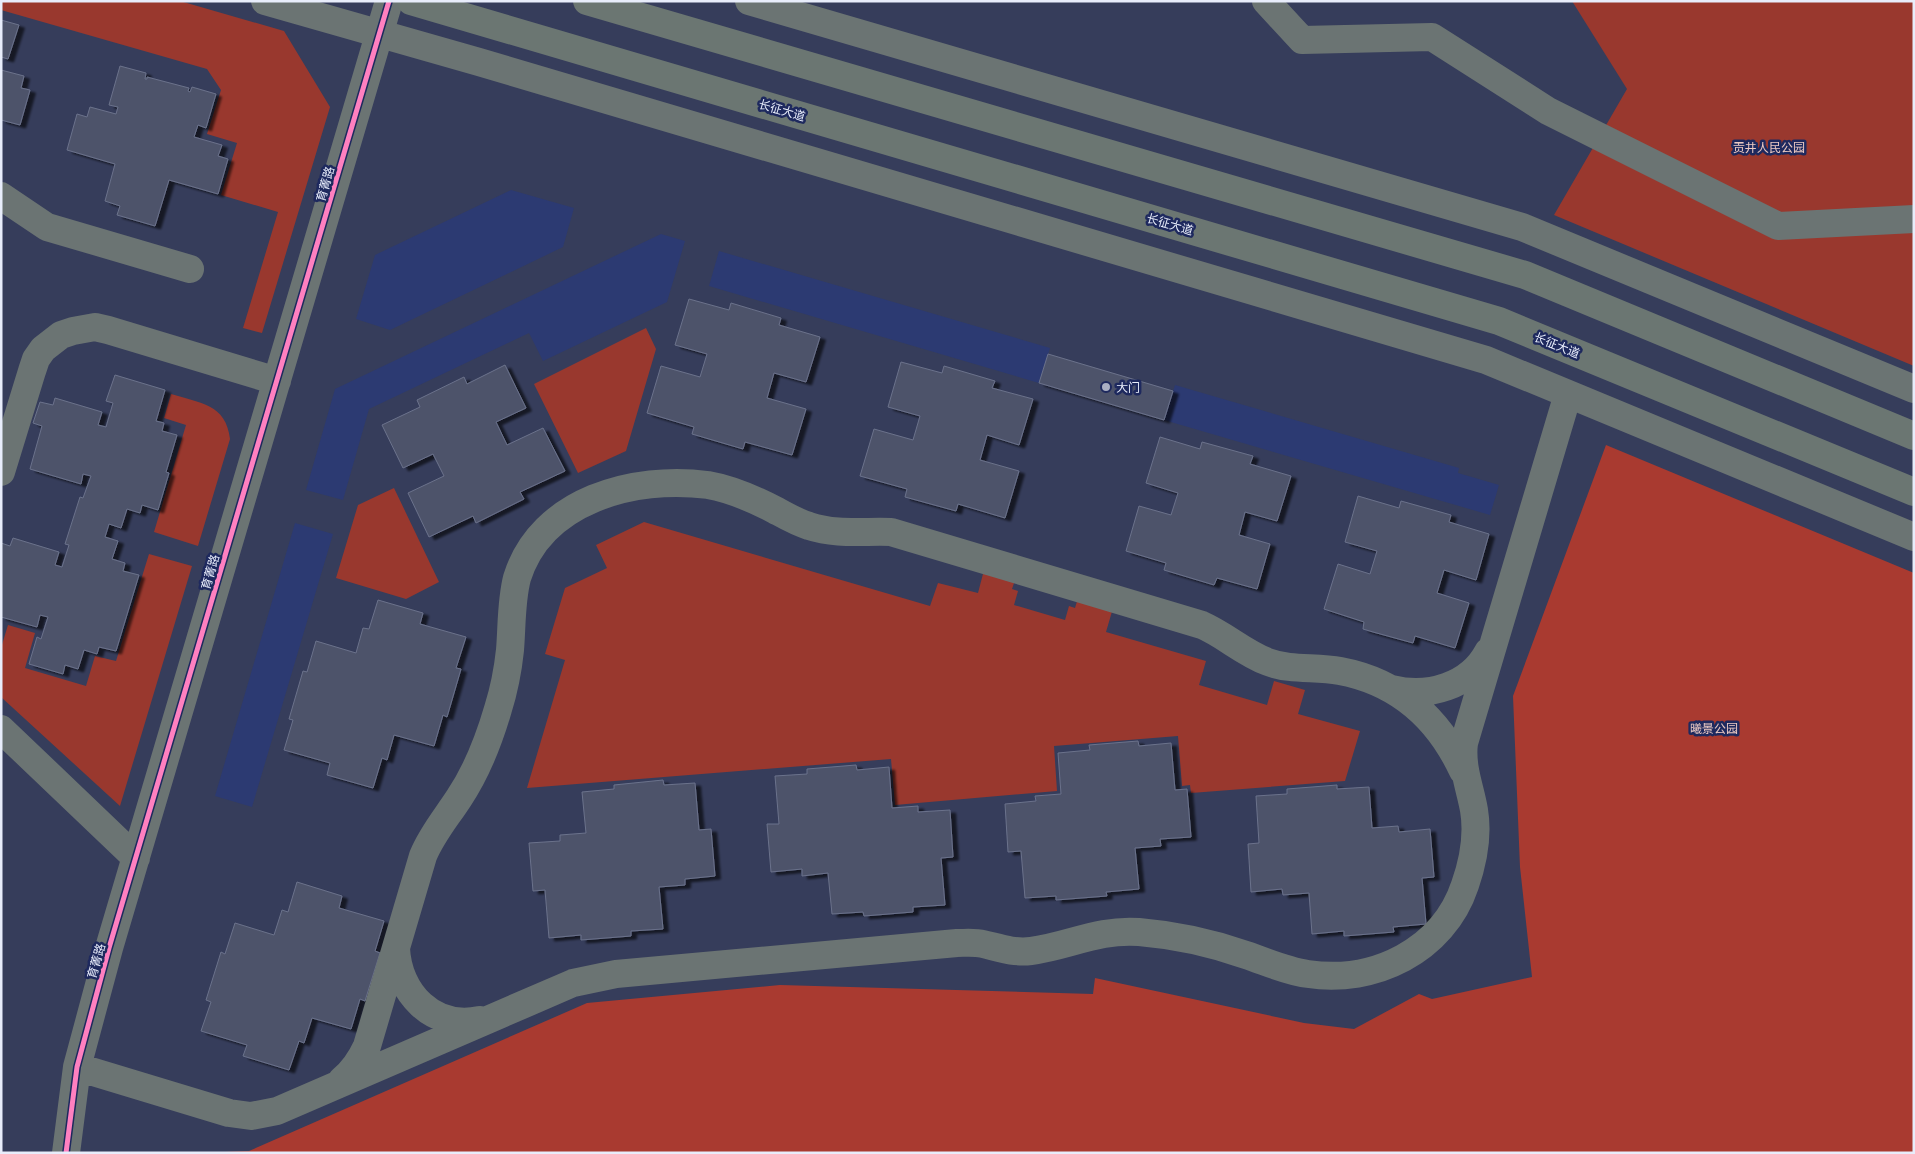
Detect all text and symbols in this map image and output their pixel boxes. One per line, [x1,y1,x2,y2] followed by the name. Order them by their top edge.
[757,96,807,124] street label: 长征大道
[1733,140,1805,155] park label: 贡井人民公园
[313,165,337,203] street label: 育菁路
[1145,210,1195,238] street label: 长征大道
[1532,329,1582,361] street label: 长征大道
[1116,380,1140,395] place label: 大门
[1100,381,1112,393] marker: 大门
[198,553,222,591] street label: 育菁路
[1690,721,1738,736] park label: 曦景公园
[84,942,108,980] street label: 育菁路

